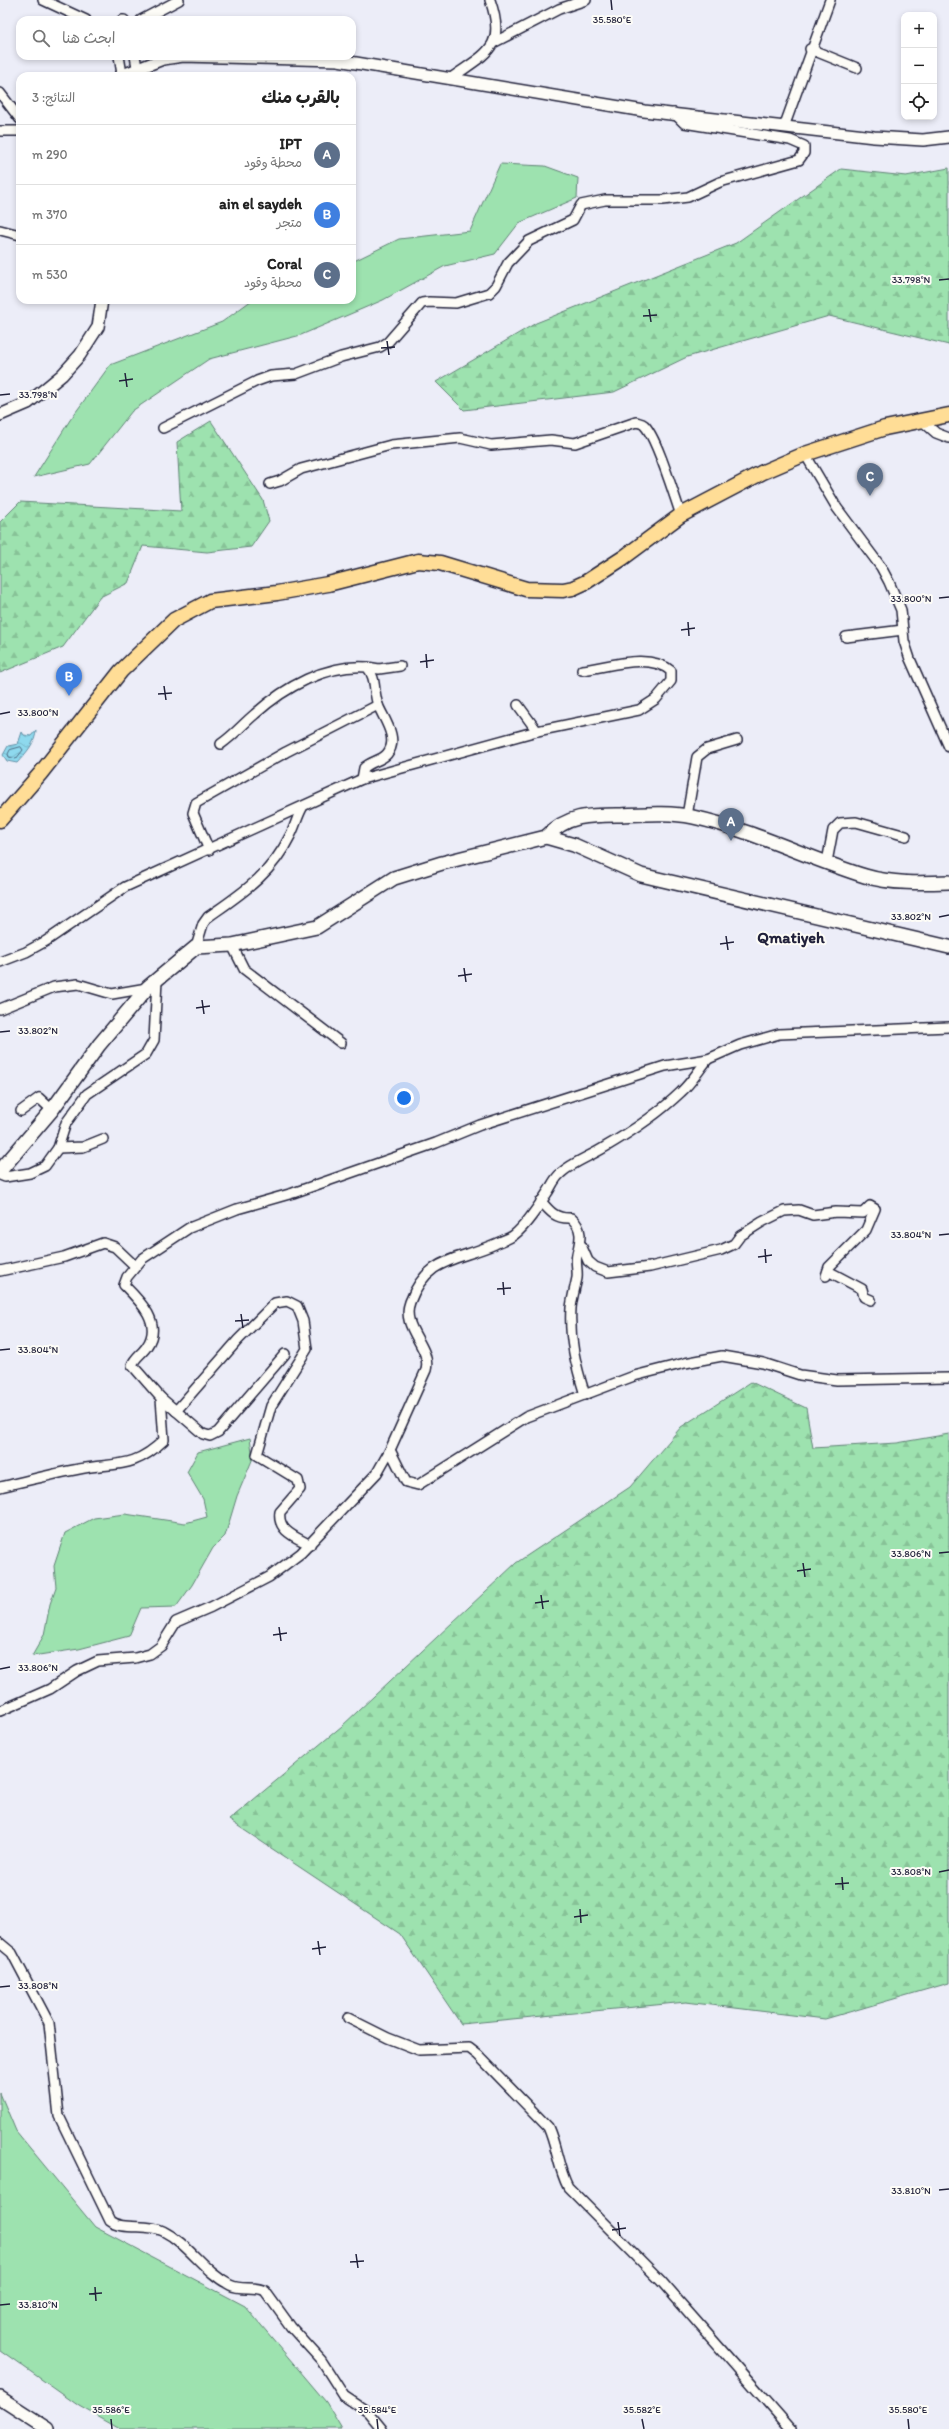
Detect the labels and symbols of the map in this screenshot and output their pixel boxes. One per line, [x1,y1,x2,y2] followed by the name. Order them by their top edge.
[593,13,632,26] text: 35.580°E
[892,273,931,286] text: 33.798°N
[19,388,58,401] text: 33.798°N
[857,463,883,496] pin: C
[891,592,932,605] text: 33.800°N
[56,663,82,696] pin: B
[18,706,59,719] text: 33.800°N
[718,808,744,841] pin: A
[891,910,931,923] text: 33.802°N
[757,928,825,948] district label: Qmatiyeh
[18,1024,58,1037] text: 33.802°N
[394,1088,414,1108] your location
[891,1228,932,1241] text: 33.804°N
[18,1343,59,1356] text: 33.804°N
[891,1547,931,1560] text: 33.806°N
[18,1661,58,1674] text: 33.806°N
[891,1865,931,1878] text: 33.808°N
[18,1979,58,1992] text: 33.808°N
[891,2184,931,2197] text: 33.810°N
[18,2298,58,2311] text: 33.810°N
[92,2403,130,2416] text: 35.586°E
[358,2403,397,2416] text: 35.584°E
[623,2403,661,2416] text: 35.582°E
[889,2403,928,2416] text: 35.580°E

